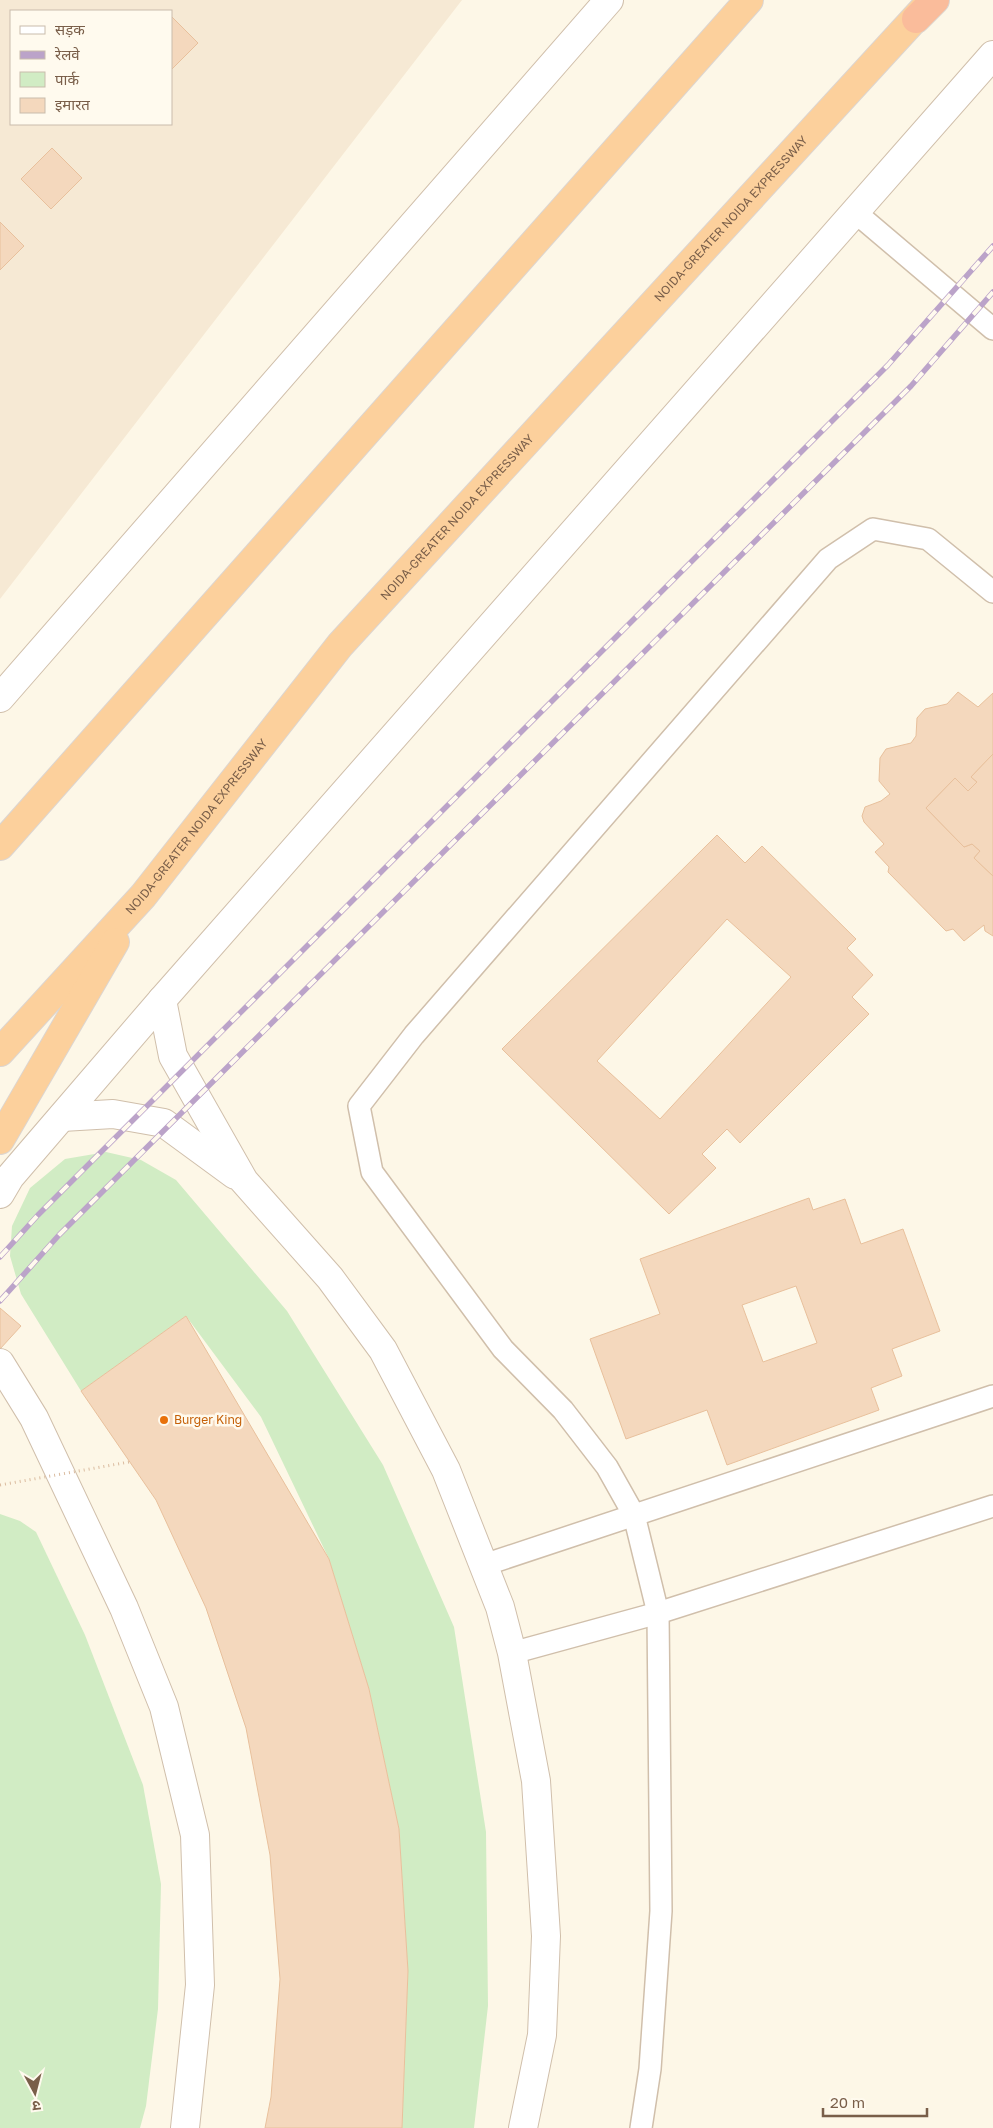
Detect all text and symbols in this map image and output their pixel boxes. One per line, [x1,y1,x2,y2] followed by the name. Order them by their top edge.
[10,10,172,125] legend
[55,20,85,38] text: सड़क
[54,45,80,63] text: रेलवे
[55,70,79,88] text: पार्क
[55,95,90,113] text: इमारत
[651,132,811,305] street label: NOIDA-GREATER NOIDA EXPRESSWAY
[377,431,537,603] street label: NOIDA-GREATER NOIDA EXPRESSWAY
[122,736,271,917] street label: NOIDA-GREATER NOIDA EXPRESSWAY
[174,1412,242,1427] place label: Burger King
[158,1414,170,1426] marker: Burger King
[10,2068,60,2118] north arrow
[823,2086,927,2118] scale bar
[830,2093,865,2111] text: 20 m
[31,2097,42,2115] text: उ

